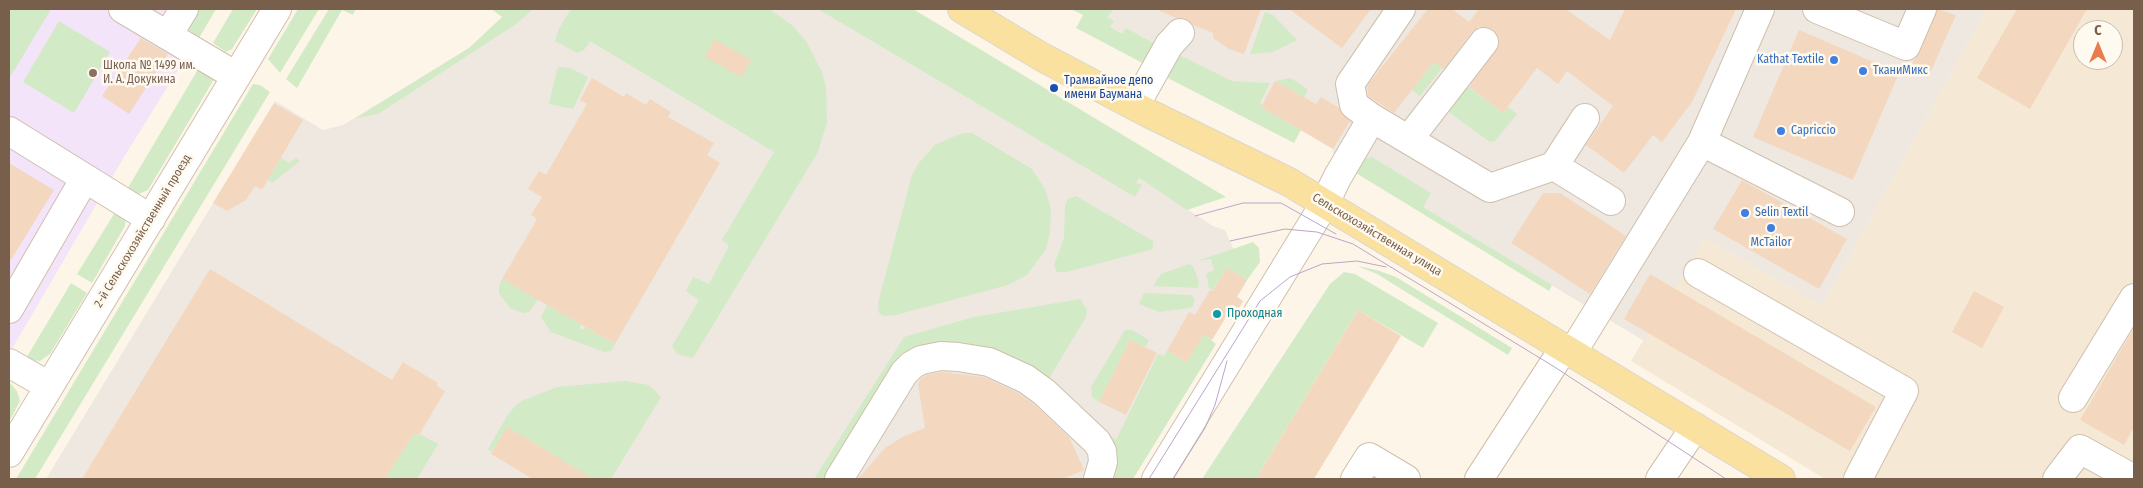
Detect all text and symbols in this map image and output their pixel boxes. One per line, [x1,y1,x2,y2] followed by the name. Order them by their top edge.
[2073,20,2123,70] north arrow
[2094,22,2102,39] text: С
[1757,53,1824,67] place label: Kathat Textile
[1828,54,1840,66] marker: Kathat Textile
[103,59,195,87] place label: Школа № 1499 им. И. А. Докукина
[1873,64,1928,78] place label: ТканиМикс
[1857,65,1869,77] marker: ТканиМикс
[87,67,99,79] marker: Школа № 1499 им. И. А. Докукина
[1064,74,1153,102] place label: Трамвайное депо имени Баумана
[1048,82,1060,94] marker: Трамвайное депо имени Баумана
[1791,124,1836,138] place label: Capriccio
[1775,125,1787,137] marker: Capriccio
[92,152,194,310] street label: 2-й Сельскохозяйственный проезд
[1310,191,1444,279] street label: Сельскохозяйственная улица
[1755,206,1808,220] place label: Selin Textil
[1739,207,1751,219] marker: Selin Textil
[1765,222,1777,234] marker: McTailor
[1750,236,1792,250] place label: McTailor
[1227,307,1282,321] place label: Проходная
[1211,308,1223,320] marker: Проходная

